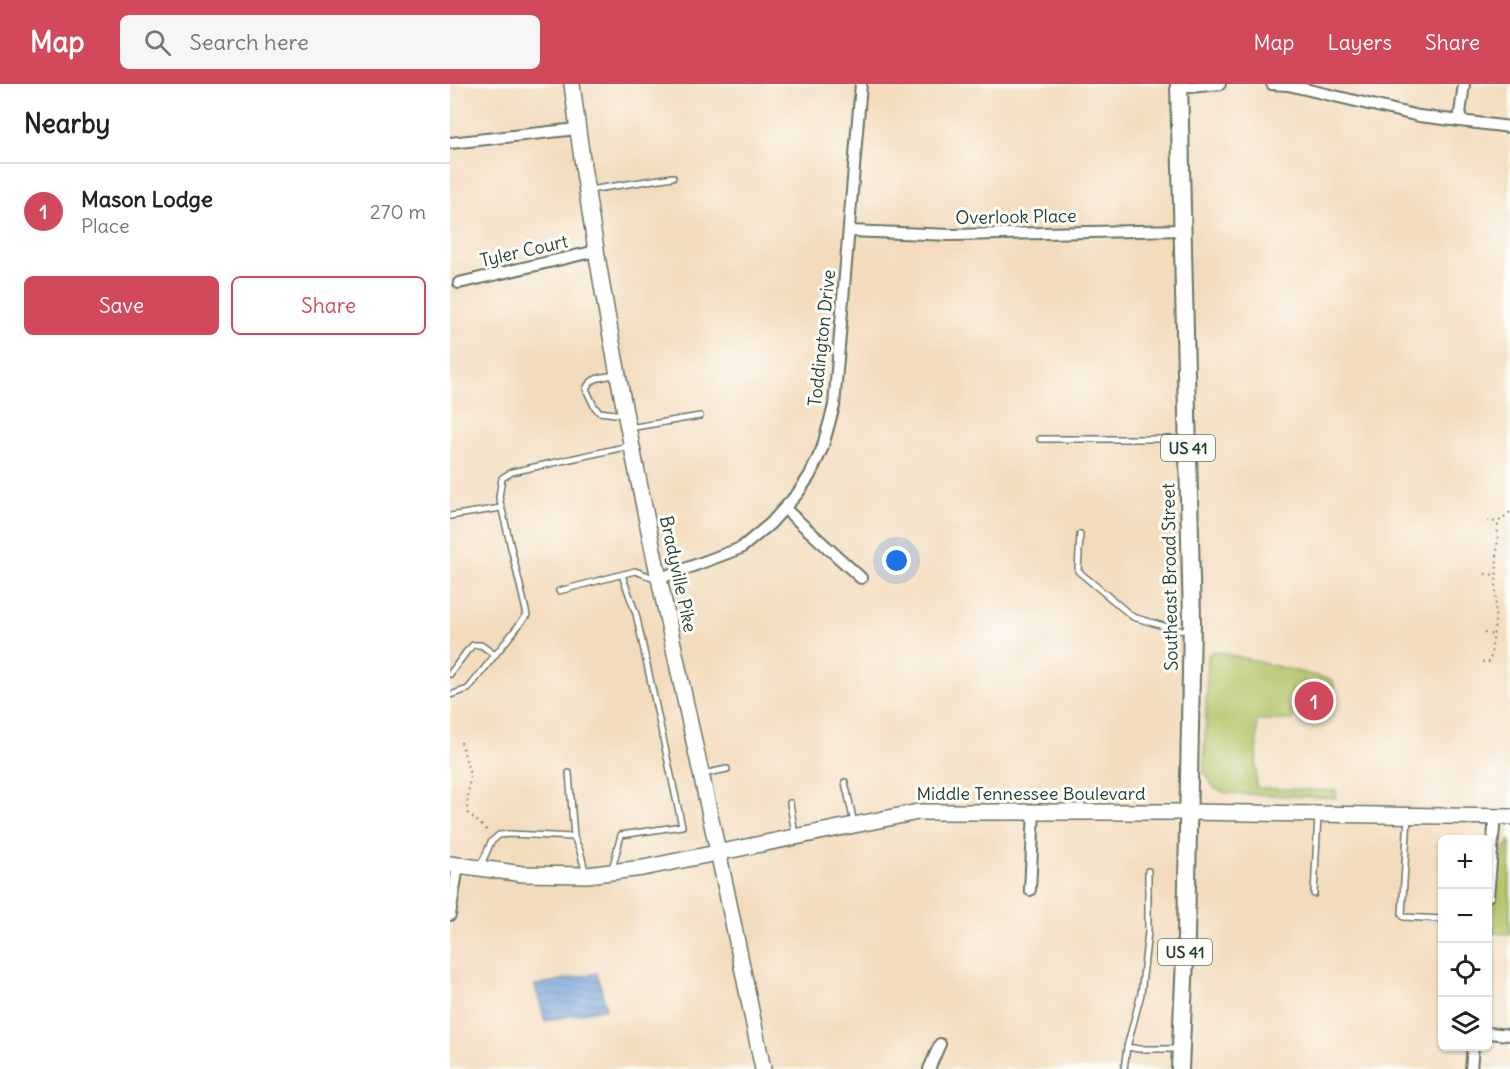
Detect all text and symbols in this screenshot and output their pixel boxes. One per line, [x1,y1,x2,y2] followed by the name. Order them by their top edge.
[120,15,540,69] search box
[30,24,84,60] text: Map
[141,26,174,59] icon: search
[189,28,309,56] text: Search here
[1254,29,1294,56] text: Map
[1327,29,1392,56] text: Layers
[1425,29,1480,56] text: Share
[24,107,110,140] text: Nearby
[81,185,213,213] text: Mason Lodge
[40,199,47,224] text: 1
[370,199,426,224] text: 270 m
[955,204,1077,229] street label: Overlook Place
[81,213,129,238] text: Place
[478,229,570,272] street label: Tyler Court
[803,268,840,408] street label: Toddington Drive
[24,276,219,335] button: Save
[231,276,426,335] button: Share
[1161,435,1215,461] road number: US 41
[1156,483,1183,671] street label: Southeast Broad Street
[655,514,702,634] street label: Bradyville Pike
[882,546,911,575] your location
[1294,678,1334,724] pin: 1
[916,782,1146,805] street label: Middle Tennessee Boulevard
[1438,835,1492,1051] map controls
[1438,835,1492,889] button: +
[1438,889,1492,943] button: −
[1158,939,1212,965] road number: US 41
[1438,943,1492,997] button: locate
[1438,997,1492,1051] button: layers

